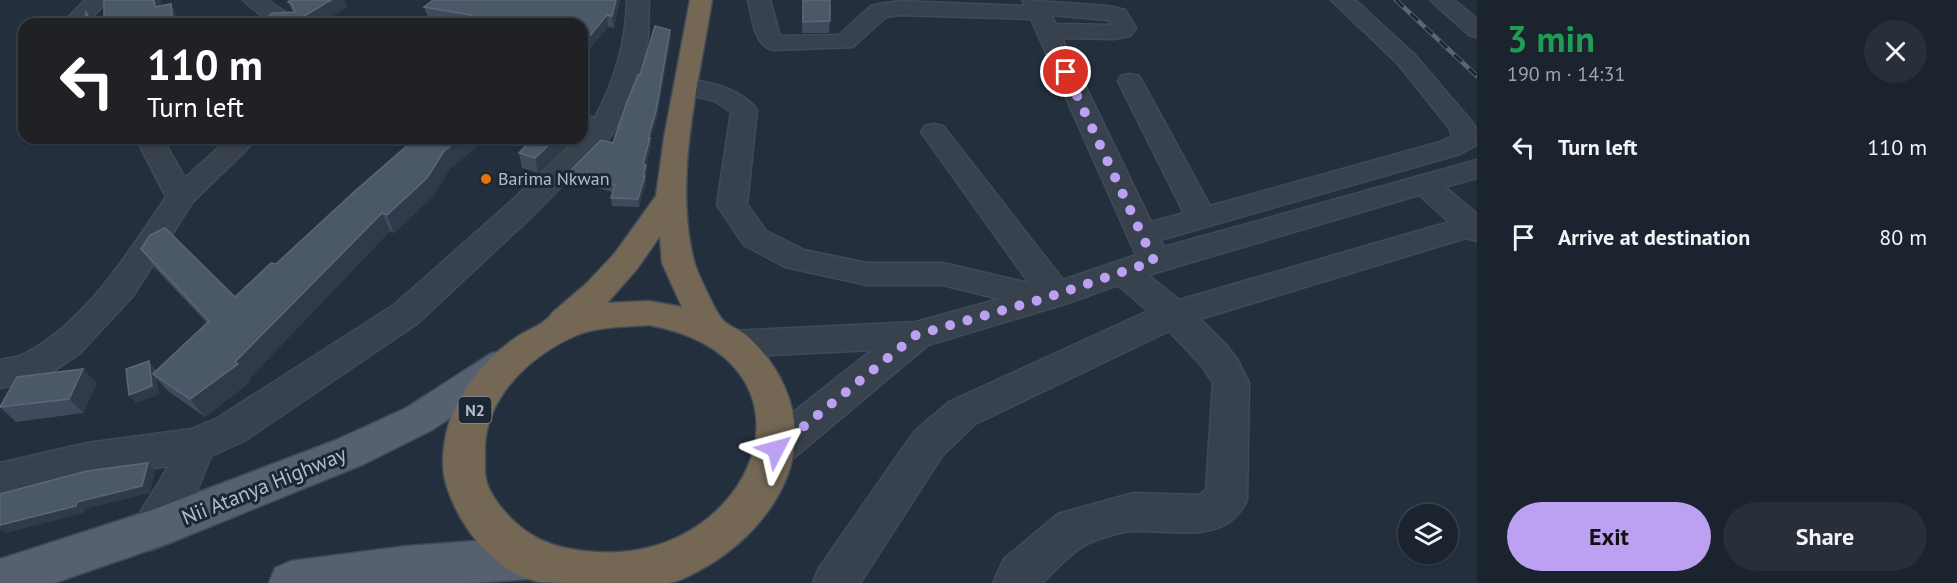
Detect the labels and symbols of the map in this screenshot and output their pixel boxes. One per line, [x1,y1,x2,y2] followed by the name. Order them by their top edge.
[1040,46,1091,97] pin
[498,167,609,190] place label: Barima Nkwan
[479,172,493,186] marker: Barima Nkwan
[458,397,492,423] road number: N2
[744,417,808,481] position arrow
[178,440,350,531] street label: Nii Atanya Highway

